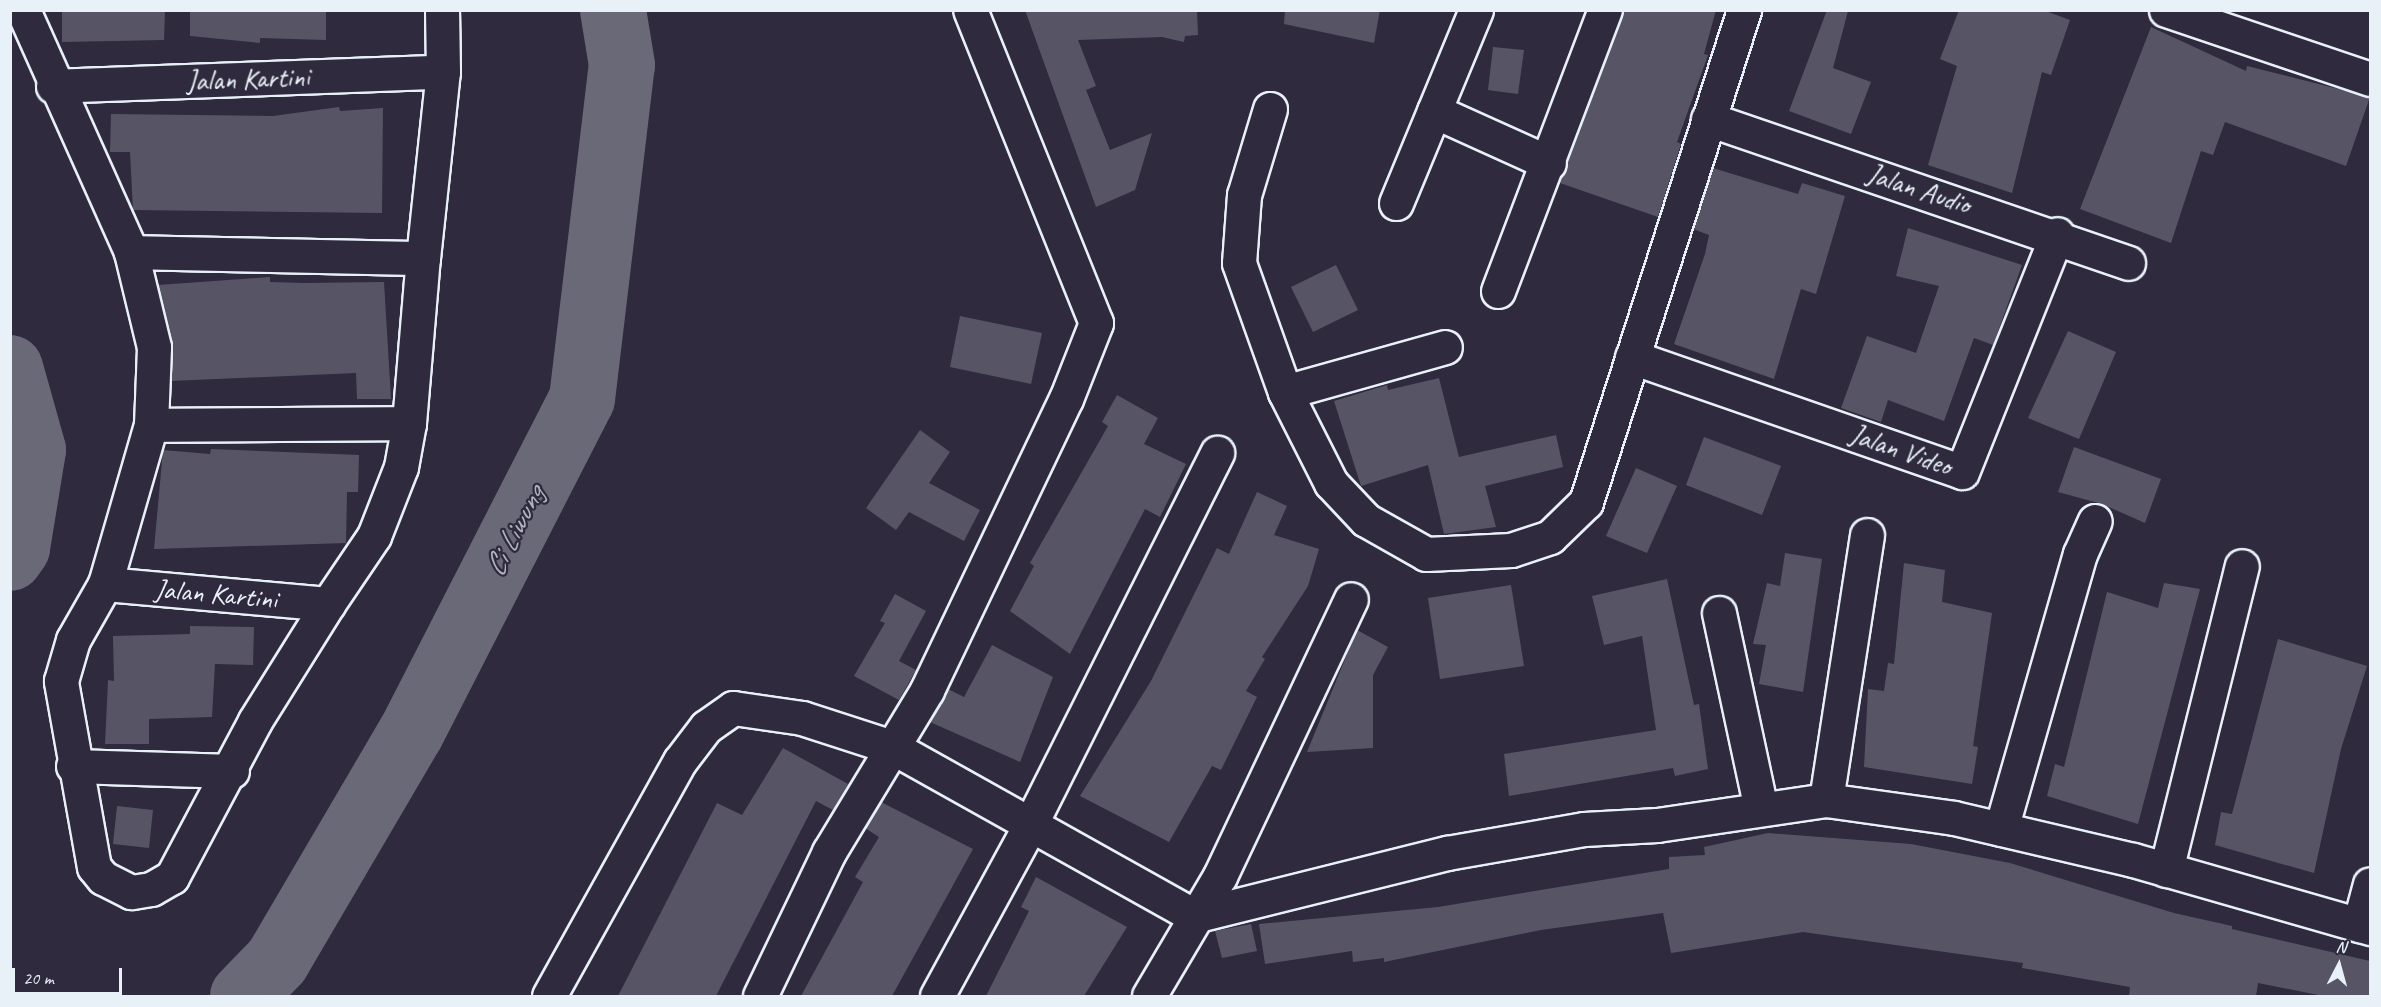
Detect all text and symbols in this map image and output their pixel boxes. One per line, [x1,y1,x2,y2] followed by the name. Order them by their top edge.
[186,60,310,98] street label: Jalan Kartini
[1863,157,1975,221] street label: Jalan Audio
[1846,417,1956,483] street label: Jalan Video
[476,480,552,582] water label: Ci Liwung
[153,572,279,616] street label: Jalan Kartini
[2309,935,2369,995] north arrow
[2335,937,2347,958] text: N
[15,956,124,994] scale bar
[23,967,54,989] text: 20 m

